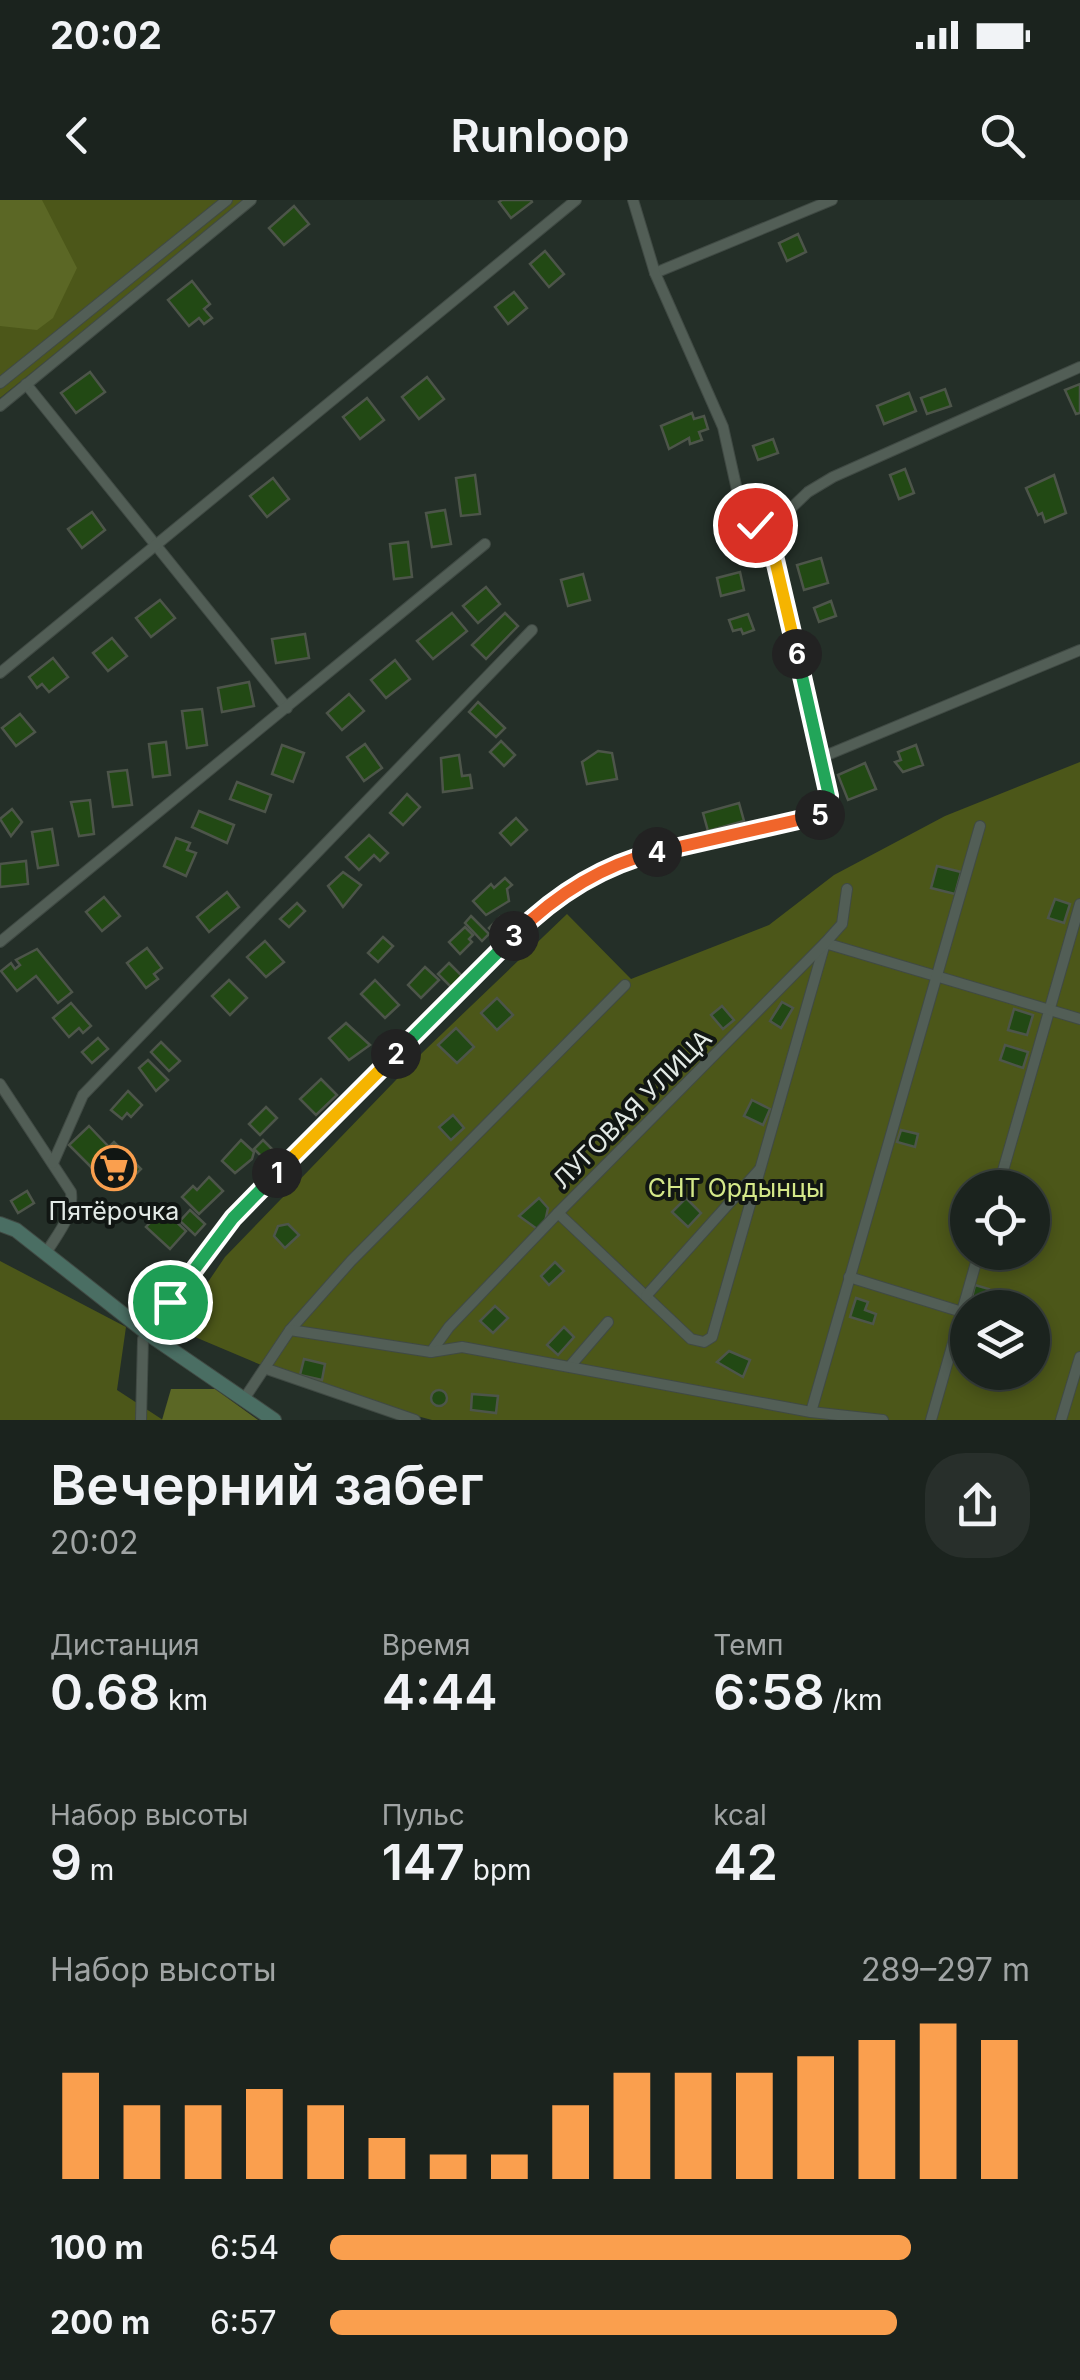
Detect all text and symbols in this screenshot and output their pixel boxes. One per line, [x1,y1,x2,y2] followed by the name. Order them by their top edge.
[50,12,162,58] text: 20:02
[50,108,105,163] icon: back
[450,108,630,163] text: Runloop
[975,108,1030,163] icon: search
[713,483,798,568] pin
[728,498,783,553] icon: check
[772,629,822,679] pin: 6
[788,637,806,671] text: 6
[795,790,845,840] pin: 5
[811,798,829,832] text: 5
[632,827,682,877] pin: 4
[648,835,666,869] text: 4
[489,911,539,961] pin: 3
[505,919,523,953] text: 3
[546,1023,718,1195] street label: ЛУГОВАЯ УЛИЦА
[371,1029,421,1079] pin: 2
[387,1037,405,1071] text: 2
[91,1145,137,1191] supermarket icon: Пятёрочка
[252,1148,302,1198] pin: 1
[271,1156,283,1190] text: 1
[950,1170,1050,1390] map controls
[950,1170,1050,1270] button: locate
[648,1173,824,1203] park label: СНТ Ордынцы
[49,1196,179,1226] place label: Пятёрочка
[128,1260,213,1345] pin
[143,1275,198,1330] icon: arrive
[950,1290,1050,1390] button: layers
[50,1452,484,1518] text: Вечерний забег
[925,1453,1030,1558] button: share
[50,1523,139,1562] text: 20:02
[50,1628,200,1662] text: Дистанция
[382,1628,471,1662] text: Время
[713,1628,784,1662] text: Темп
[50,1662,160,1722] text: 0.68
[382,1662,498,1722] text: 4:44
[713,1662,825,1722] text: 6:58
[160,1683,208,1717] text: km
[825,1683,883,1717] text: /km
[50,1798,248,1832] text: Набор высоты
[382,1798,465,1832] text: Пульс
[713,1798,767,1832] text: kcal
[50,1832,82,1892] text: 9
[382,1832,465,1892] text: 147
[713,1832,778,1892] text: 42
[82,1853,114,1887] text: m
[465,1853,532,1887] text: bpm
[50,1950,277,1989] text: Набор высоты
[861,1950,1030,1989] text: 289–297 m
[50,2228,144,2267] text: 100 m
[210,2228,279,2267] text: 6:54
[50,2303,150,2342] text: 200 m
[210,2303,277,2342] text: 6:57

